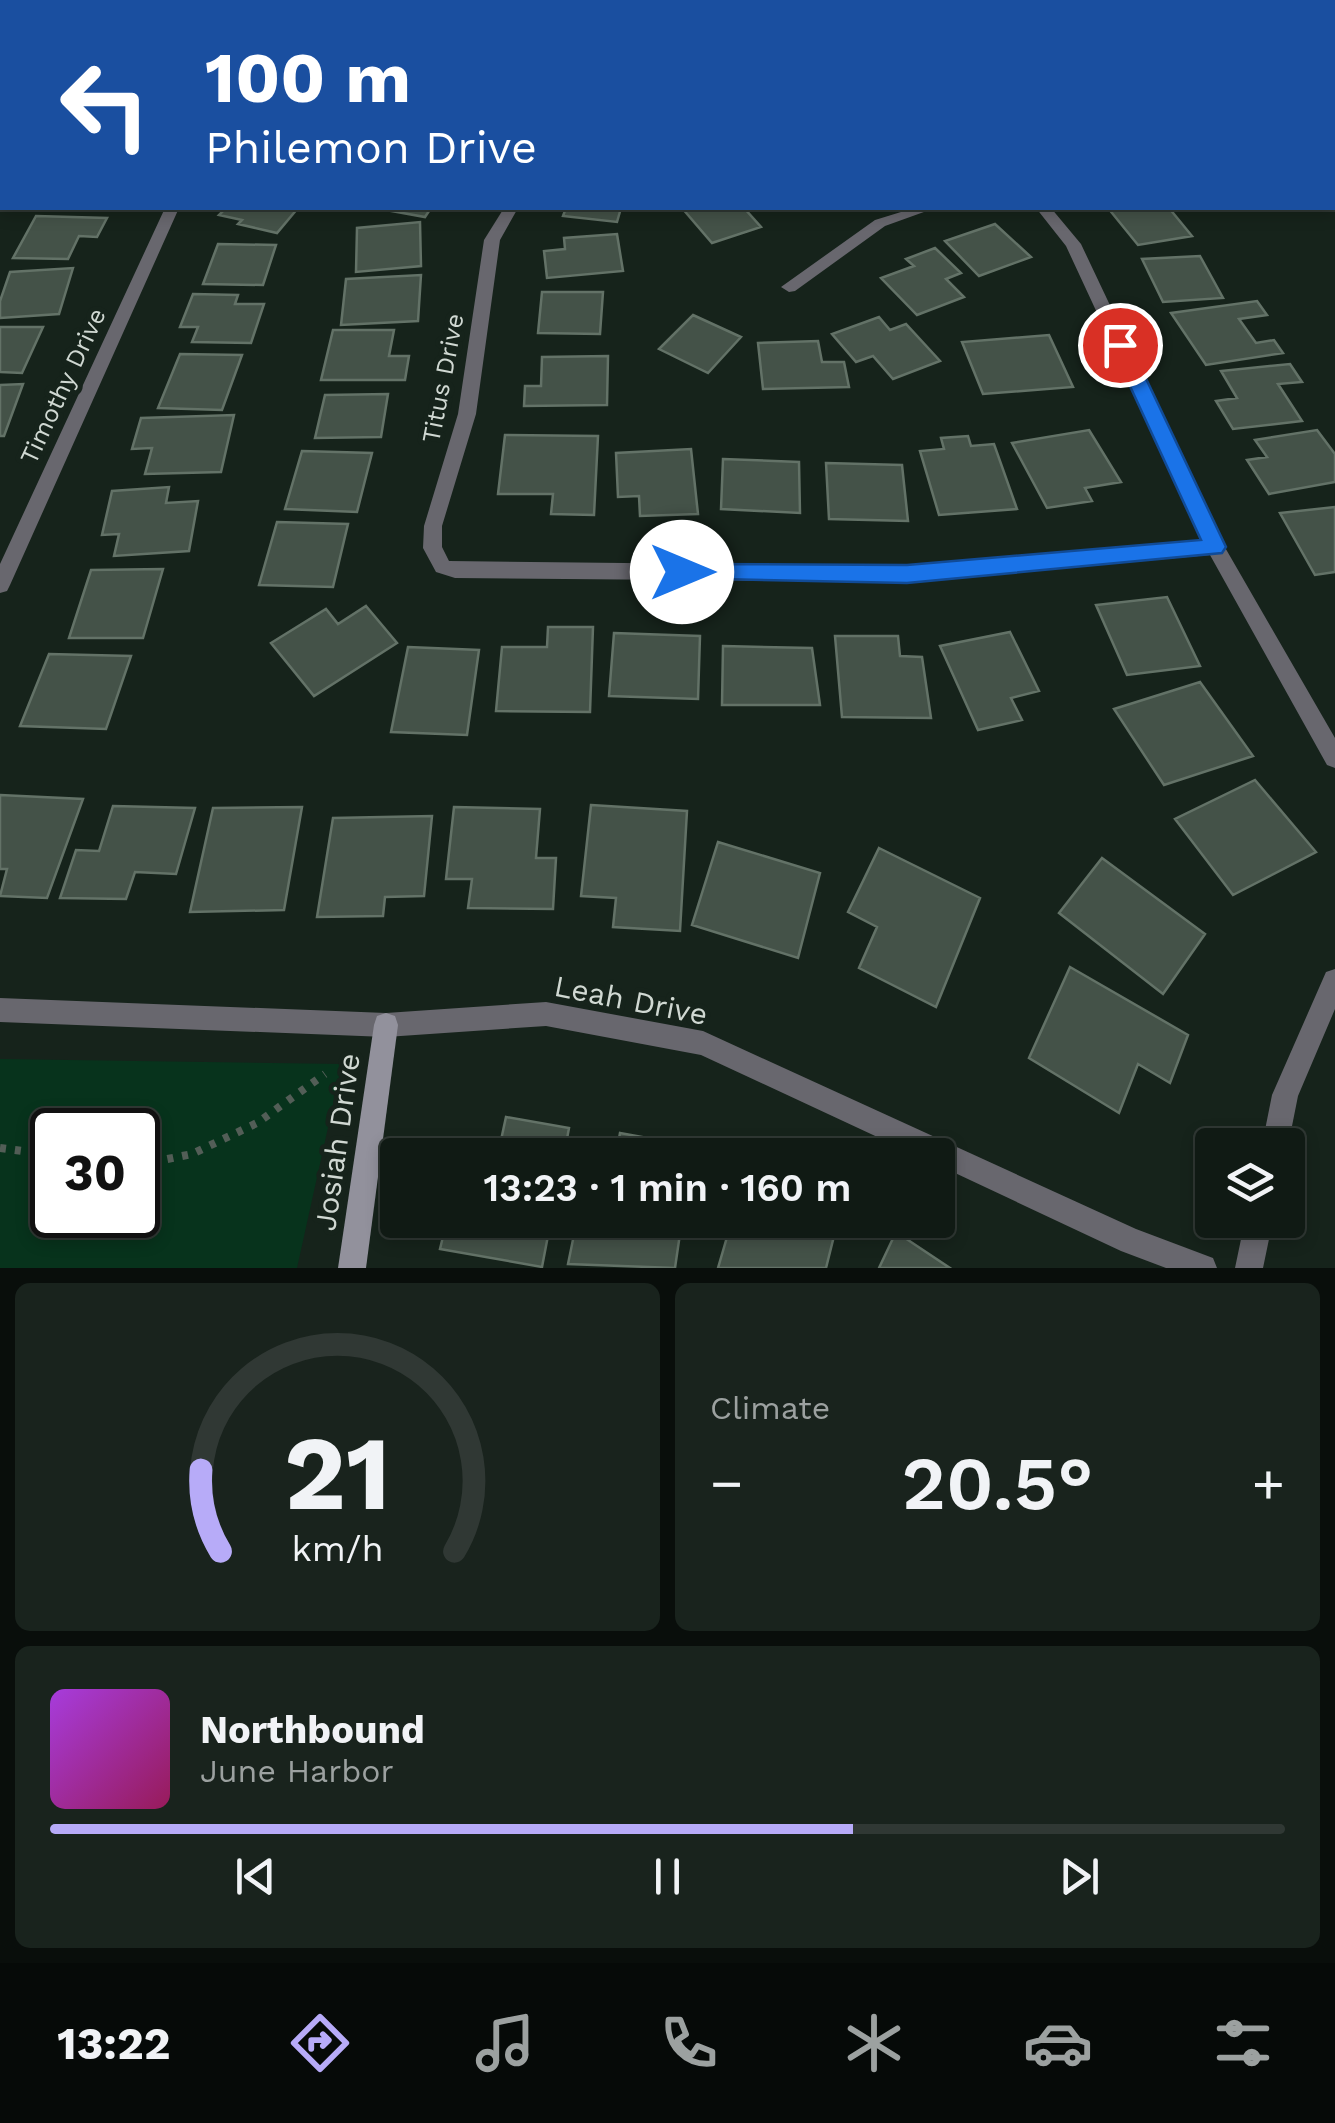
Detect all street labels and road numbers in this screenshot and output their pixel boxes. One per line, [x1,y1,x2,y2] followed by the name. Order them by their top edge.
[14,304,112,468] street label: Timothy Drive
[416,311,470,445] street label: Titus Drive
[551,968,711,1032] street label: Leah Drive
[307,1051,367,1233] street label: Josiah Drive

